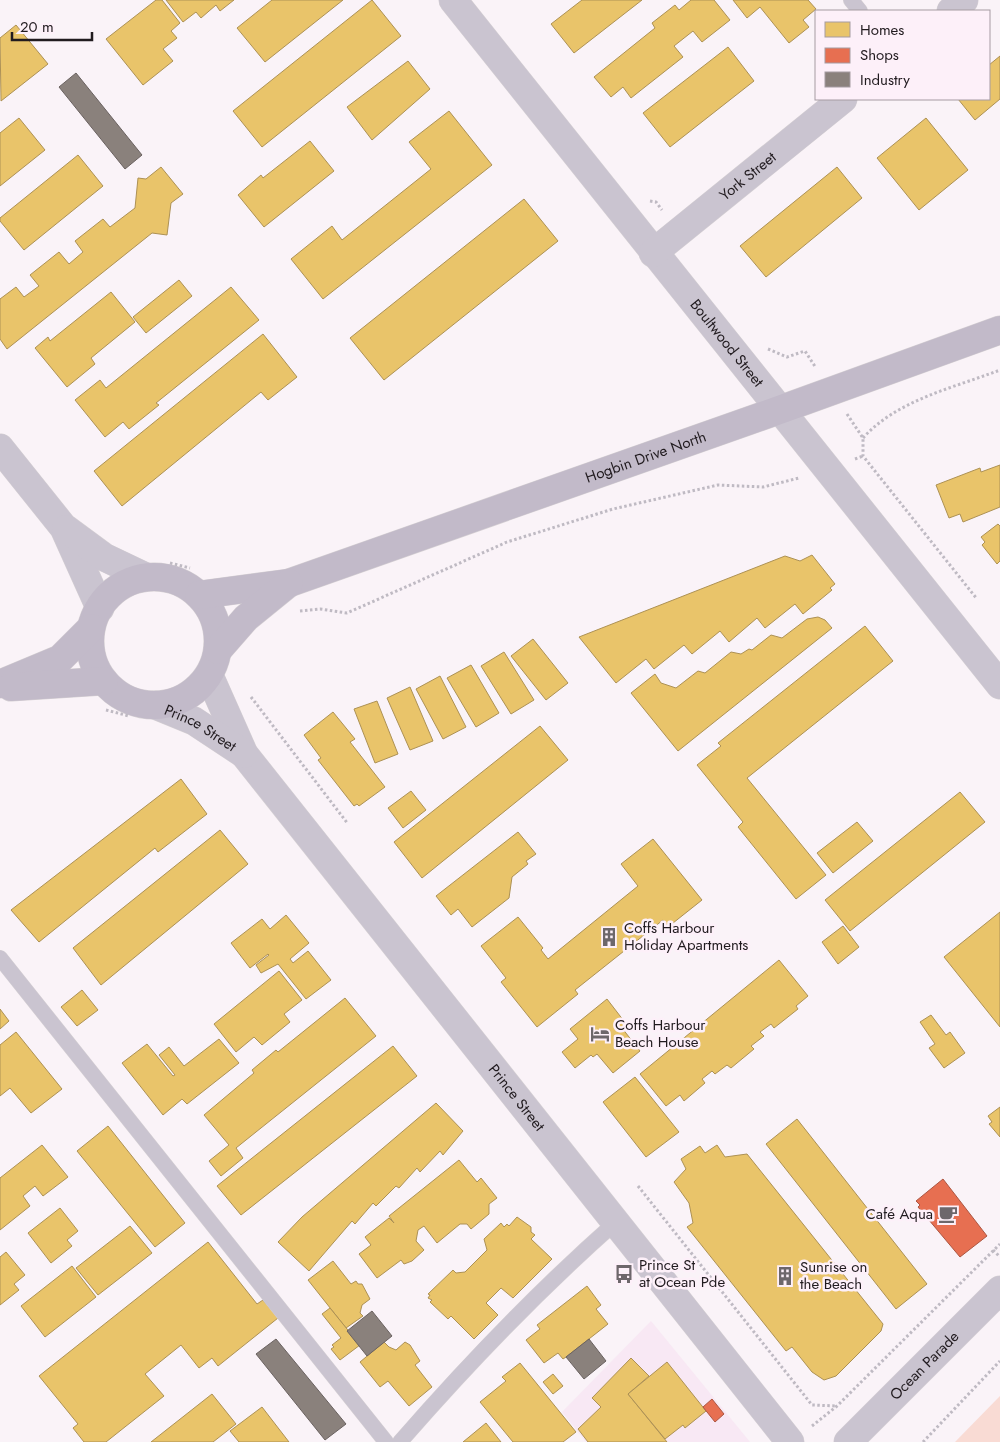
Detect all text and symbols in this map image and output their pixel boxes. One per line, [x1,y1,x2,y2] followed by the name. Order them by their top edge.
[12,10,92,42] scale bar
[815,10,990,100] legend
[20,16,54,38] text: 20 m
[860,19,904,41] text: Homes
[860,44,899,66] text: Shops
[860,69,910,91] text: Industry
[715,146,781,206] street label: York Street
[685,294,769,392] street label: Boultwood Street
[582,426,709,489] street label: Hogbin Drive North
[161,699,241,757] street label: Prince Street
[624,917,748,956] place label: Coffs Harbour Holiday Apartments
[598,926,620,948] building icon: Coffs Harbour Holiday Apartments
[615,1014,706,1053] place label: Coffs Harbour Beach House
[589,1023,611,1045] hotel icon: Coffs Harbour Beach House
[483,1059,550,1136] street label: Prince Street
[865,1203,933,1225] place label: Café Aqua
[937,1203,959,1225] cafe icon: Café Aqua
[639,1254,725,1293] place label: Prince St at Ocean Pde
[800,1256,867,1295] place label: Sunrise on the Beach
[613,1263,635,1285] bus stop icon: Prince St at Ocean Pde
[774,1265,796,1287] building icon: Sunrise on the Beach
[885,1326,964,1405] street label: Ocean Parade

